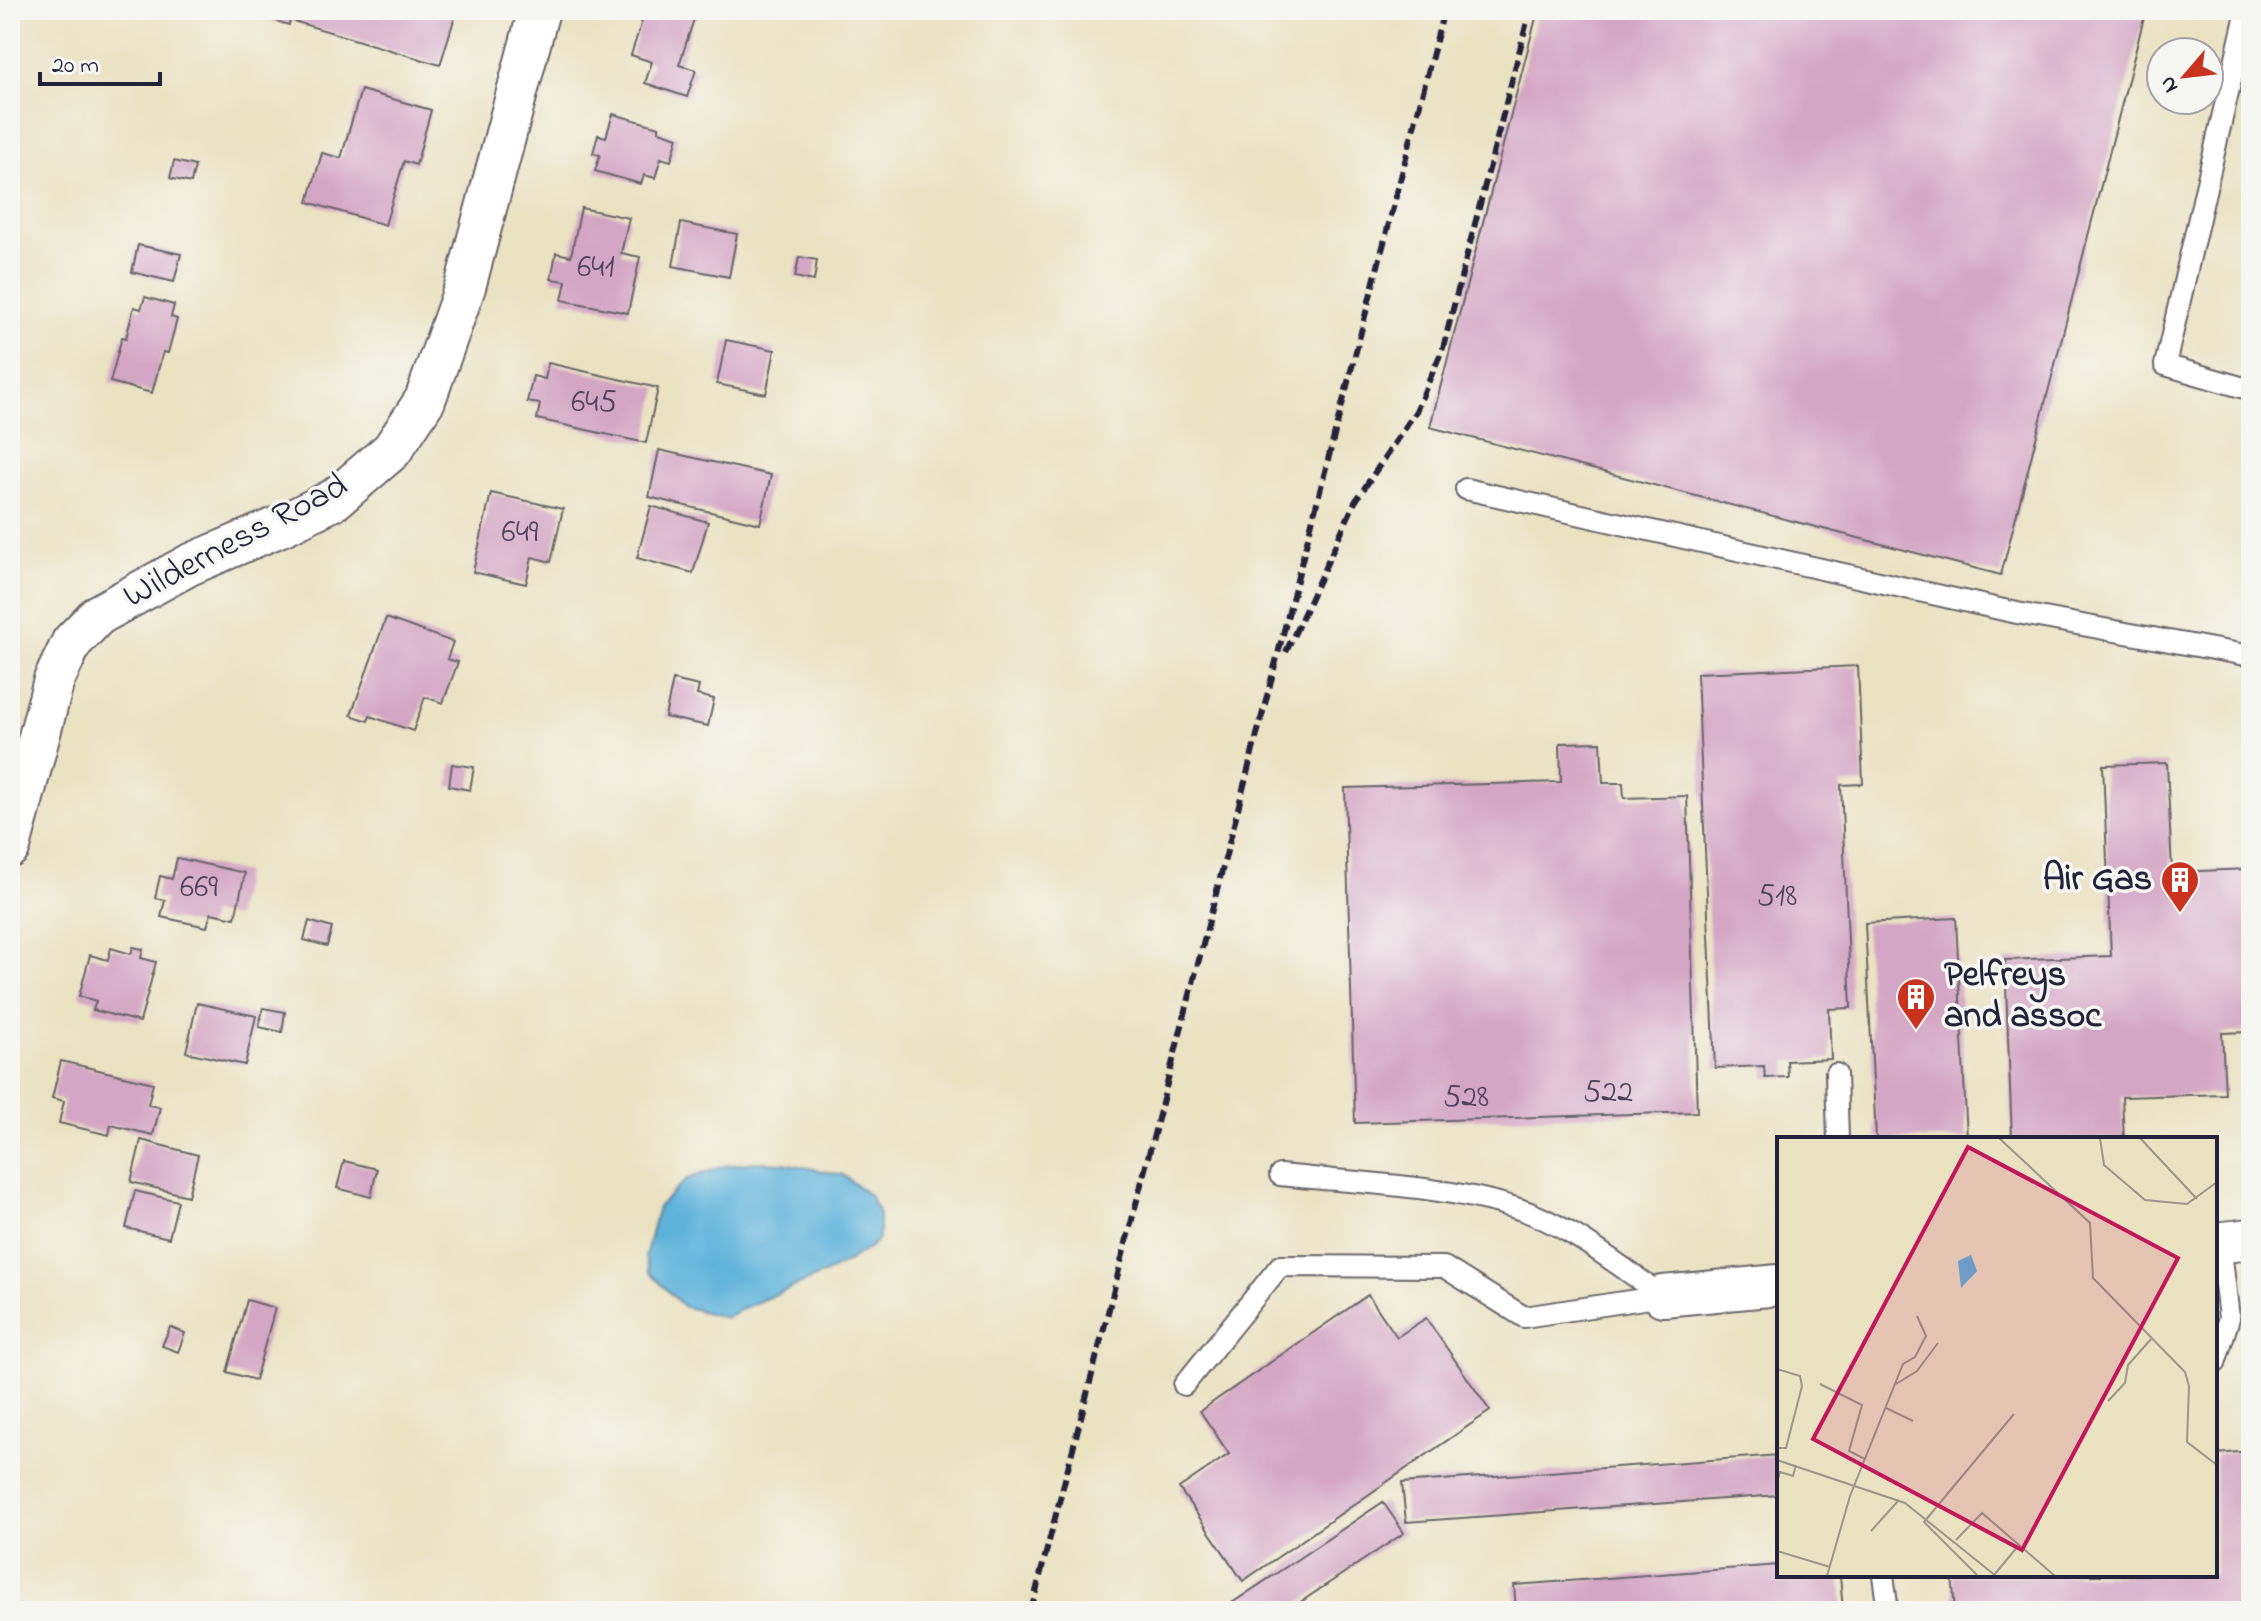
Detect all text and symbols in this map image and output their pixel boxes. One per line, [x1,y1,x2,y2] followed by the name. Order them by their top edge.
[40,36,160,86] scale bar
[2145,36,2225,116] north arrow
[52,49,99,84] text: 20 m
[2152,70,2188,98] text: N
[577,245,615,292] house number: 641
[571,380,617,427] house number: 645
[114,460,358,624] street label: Wilderness Road
[502,510,539,557] house number: 649
[2043,854,2152,907] place label: Air Gas
[2159,859,2201,914] building icon: Air Gas
[180,865,218,912] house number: 669
[1757,874,1797,921] house number: 518
[1944,950,2102,1044] place label: Pelfreys and assoc
[1895,976,1937,1031] building icon: Pelfreys and assoc
[1583,1070,1633,1117] house number: 522
[1443,1075,1489,1122] house number: 528
[1777,1137,2217,1577] inset map

